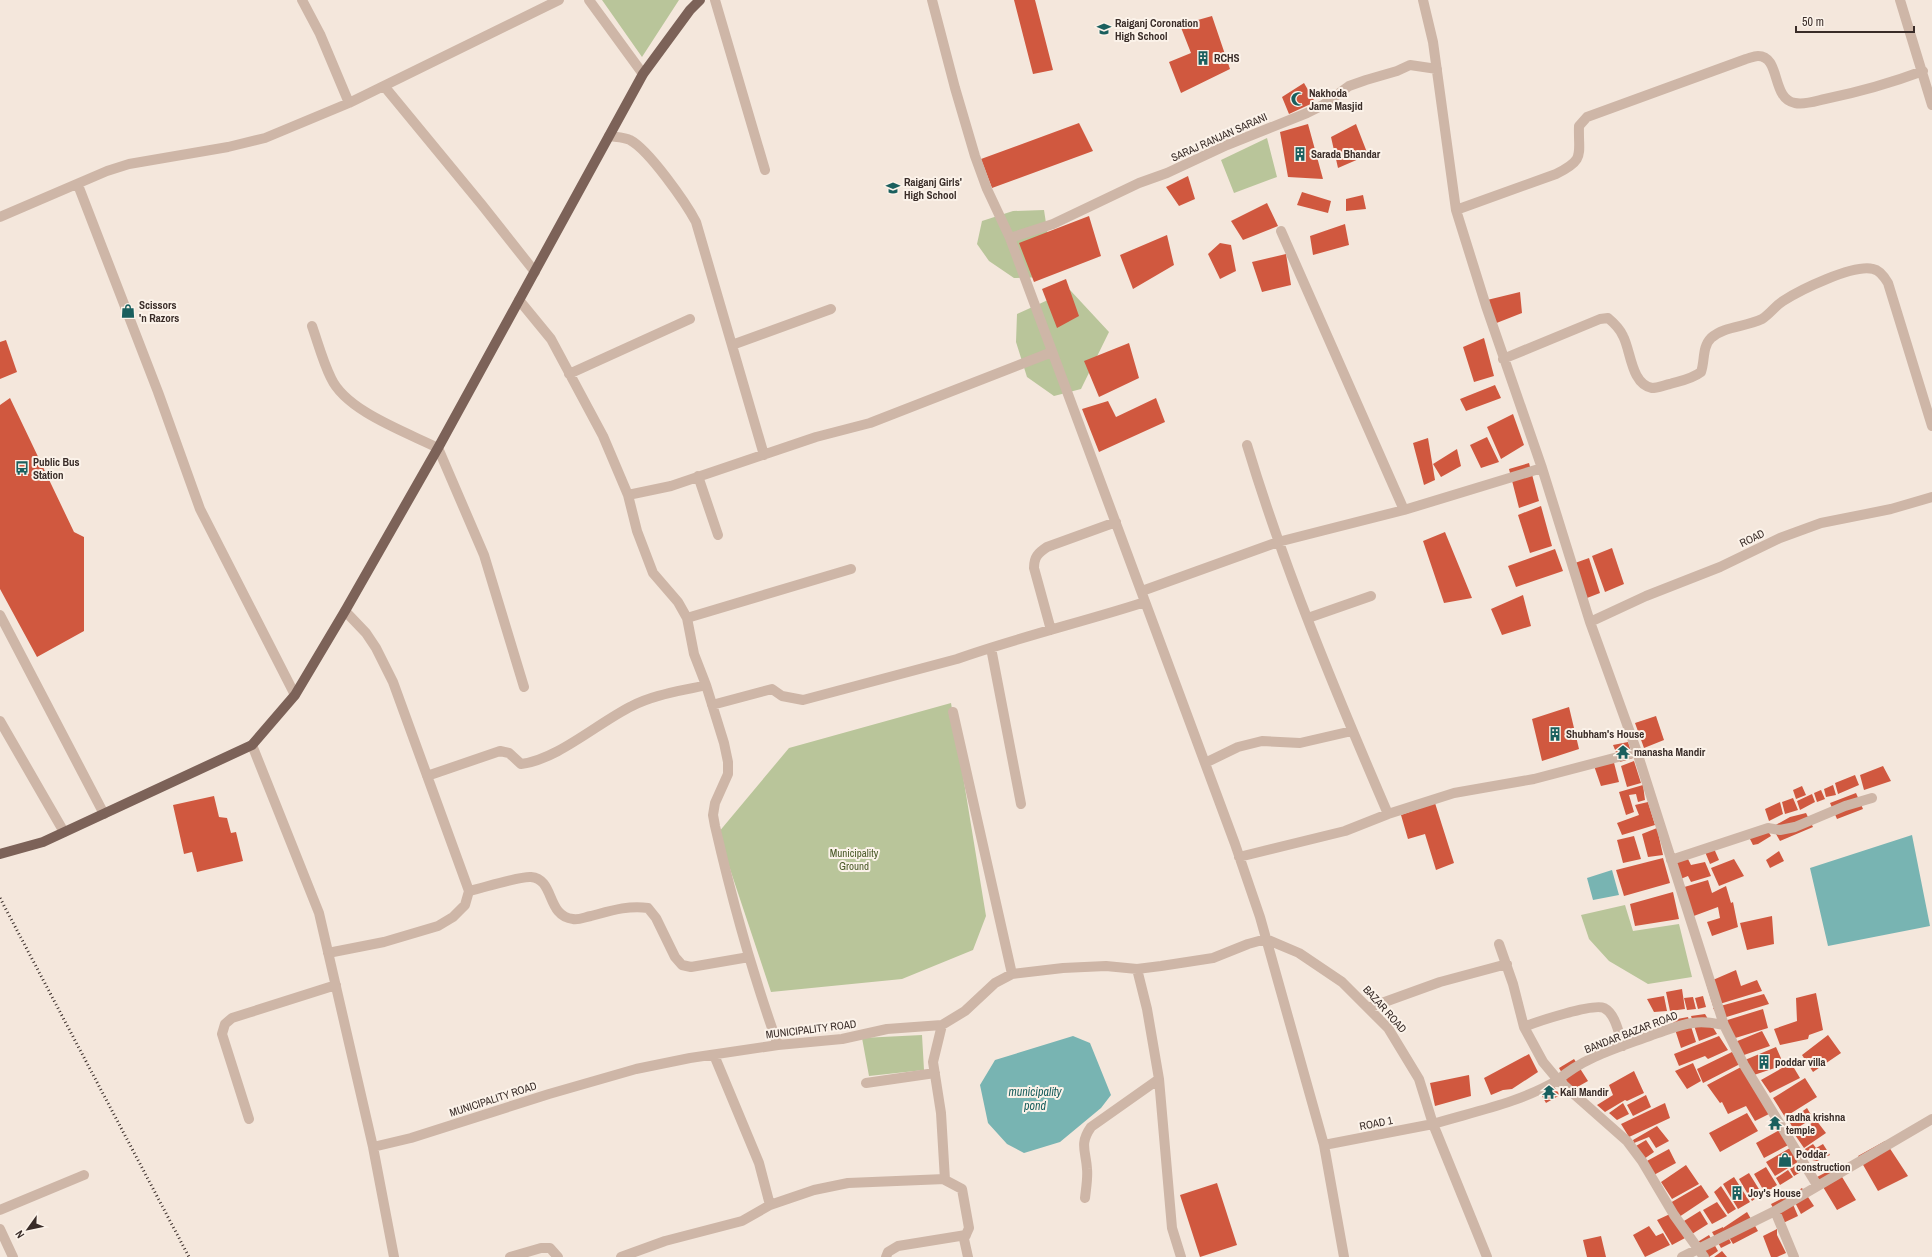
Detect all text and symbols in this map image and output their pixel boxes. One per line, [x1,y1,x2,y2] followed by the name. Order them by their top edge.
[1796,8,1914,34] scale bar
[1802,14,1824,30] text: 50 m
[1115,16,1198,43] place label: Raiganj Coronation High School
[1096,21,1112,37] school or university icon: Raiganj Coronation High School
[1195,50,1211,66] building icon: RCHS
[1214,51,1240,65] place label: RCHS
[1309,86,1363,113] place label: Nakhoda Jame Masjid
[1290,91,1306,107] mosque icon: Nakhoda Jame Masjid
[1169,110,1269,164] street label: SARAJ RANJAN SARANI
[1292,146,1308,162] building icon: Sarada Bhandar
[1311,147,1381,161] place label: Sarada Bhandar
[904,175,962,202] place label: Raiganj Girls' High School
[885,180,901,196] school or university icon: Raiganj Girls' High School
[139,298,179,325] place label: Scissors 'n Razors
[120,303,136,319] shop icon: Scissors 'n Razors
[33,455,80,482] place label: Public Bus Station
[14,460,30,476] bus stop icon: Public Bus Station
[1737,526,1767,550] street label: ROAD
[1547,726,1563,742] building icon: Shubham's House
[1566,727,1644,741] place label: Shubham's House
[1615,744,1631,760] temple icon: manasha Mandir
[1634,745,1706,759] place label: manasha Mandir
[830,846,879,873] park label: Municipality Ground
[1360,983,1410,1035] street label: BAZAR ROAD
[1582,1008,1680,1056] street label: BANDAR BAZAR ROAD
[765,1017,857,1041] street label: MUNICIPALITY ROAD
[1756,1054,1772,1070] building icon: poddar villa
[1775,1055,1826,1069] place label: poddar villa
[448,1078,538,1120] street label: MUNICIPALITY ROAD
[1008,1084,1063,1114] water label: municipality pond
[1541,1084,1557,1100] temple icon: Kali Mandir
[1560,1085,1609,1099] place label: Kali Mandir
[1786,1110,1845,1137] place label: radha krishna temple
[1358,1113,1394,1133] street label: ROAD 1
[1767,1115,1783,1131] temple icon: radha krishna temple
[1796,1147,1851,1174] place label: Poddar construction
[1777,1152,1793,1168] shop icon: Poddar construction
[1729,1185,1745,1201] building icon: Joy's House
[1748,1186,1801,1200] place label: Joy's House
[8,1209,48,1249] north arrow
[12,1228,27,1241] text: N

